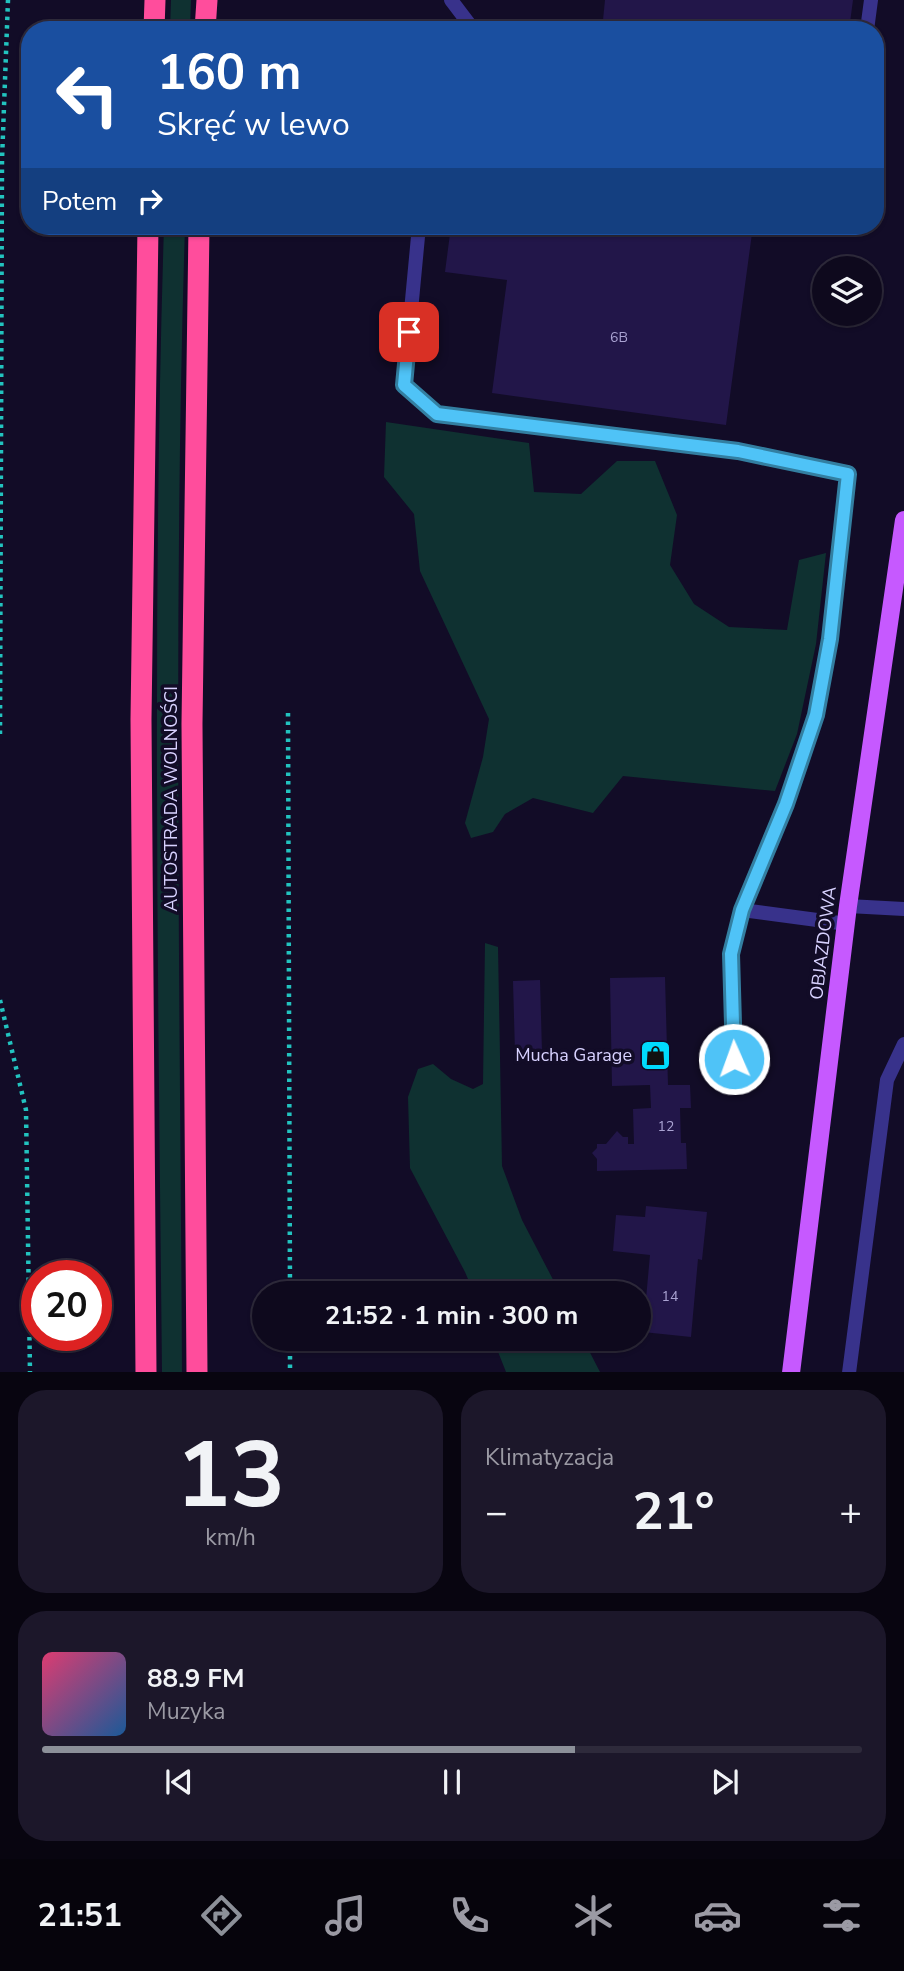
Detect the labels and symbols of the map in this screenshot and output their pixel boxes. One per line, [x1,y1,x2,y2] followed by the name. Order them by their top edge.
[379,302,439,362] pin
[610,328,628,347] house number: 6B
[159,686,183,912] street label: AUTOSTRADA WOLNOŚCI
[804,885,842,1001] street label: OBJAZDOWA
[697,1022,771,1096] position arrow
[638,1038,672,1072] shop icon: Mucha Garage
[515,1043,632,1067] place label: Mucha Garage
[658,1117,674,1136] house number: 12
[21,1260,112,1351] speed limit sign: 20
[662,1287,678,1306] house number: 14

